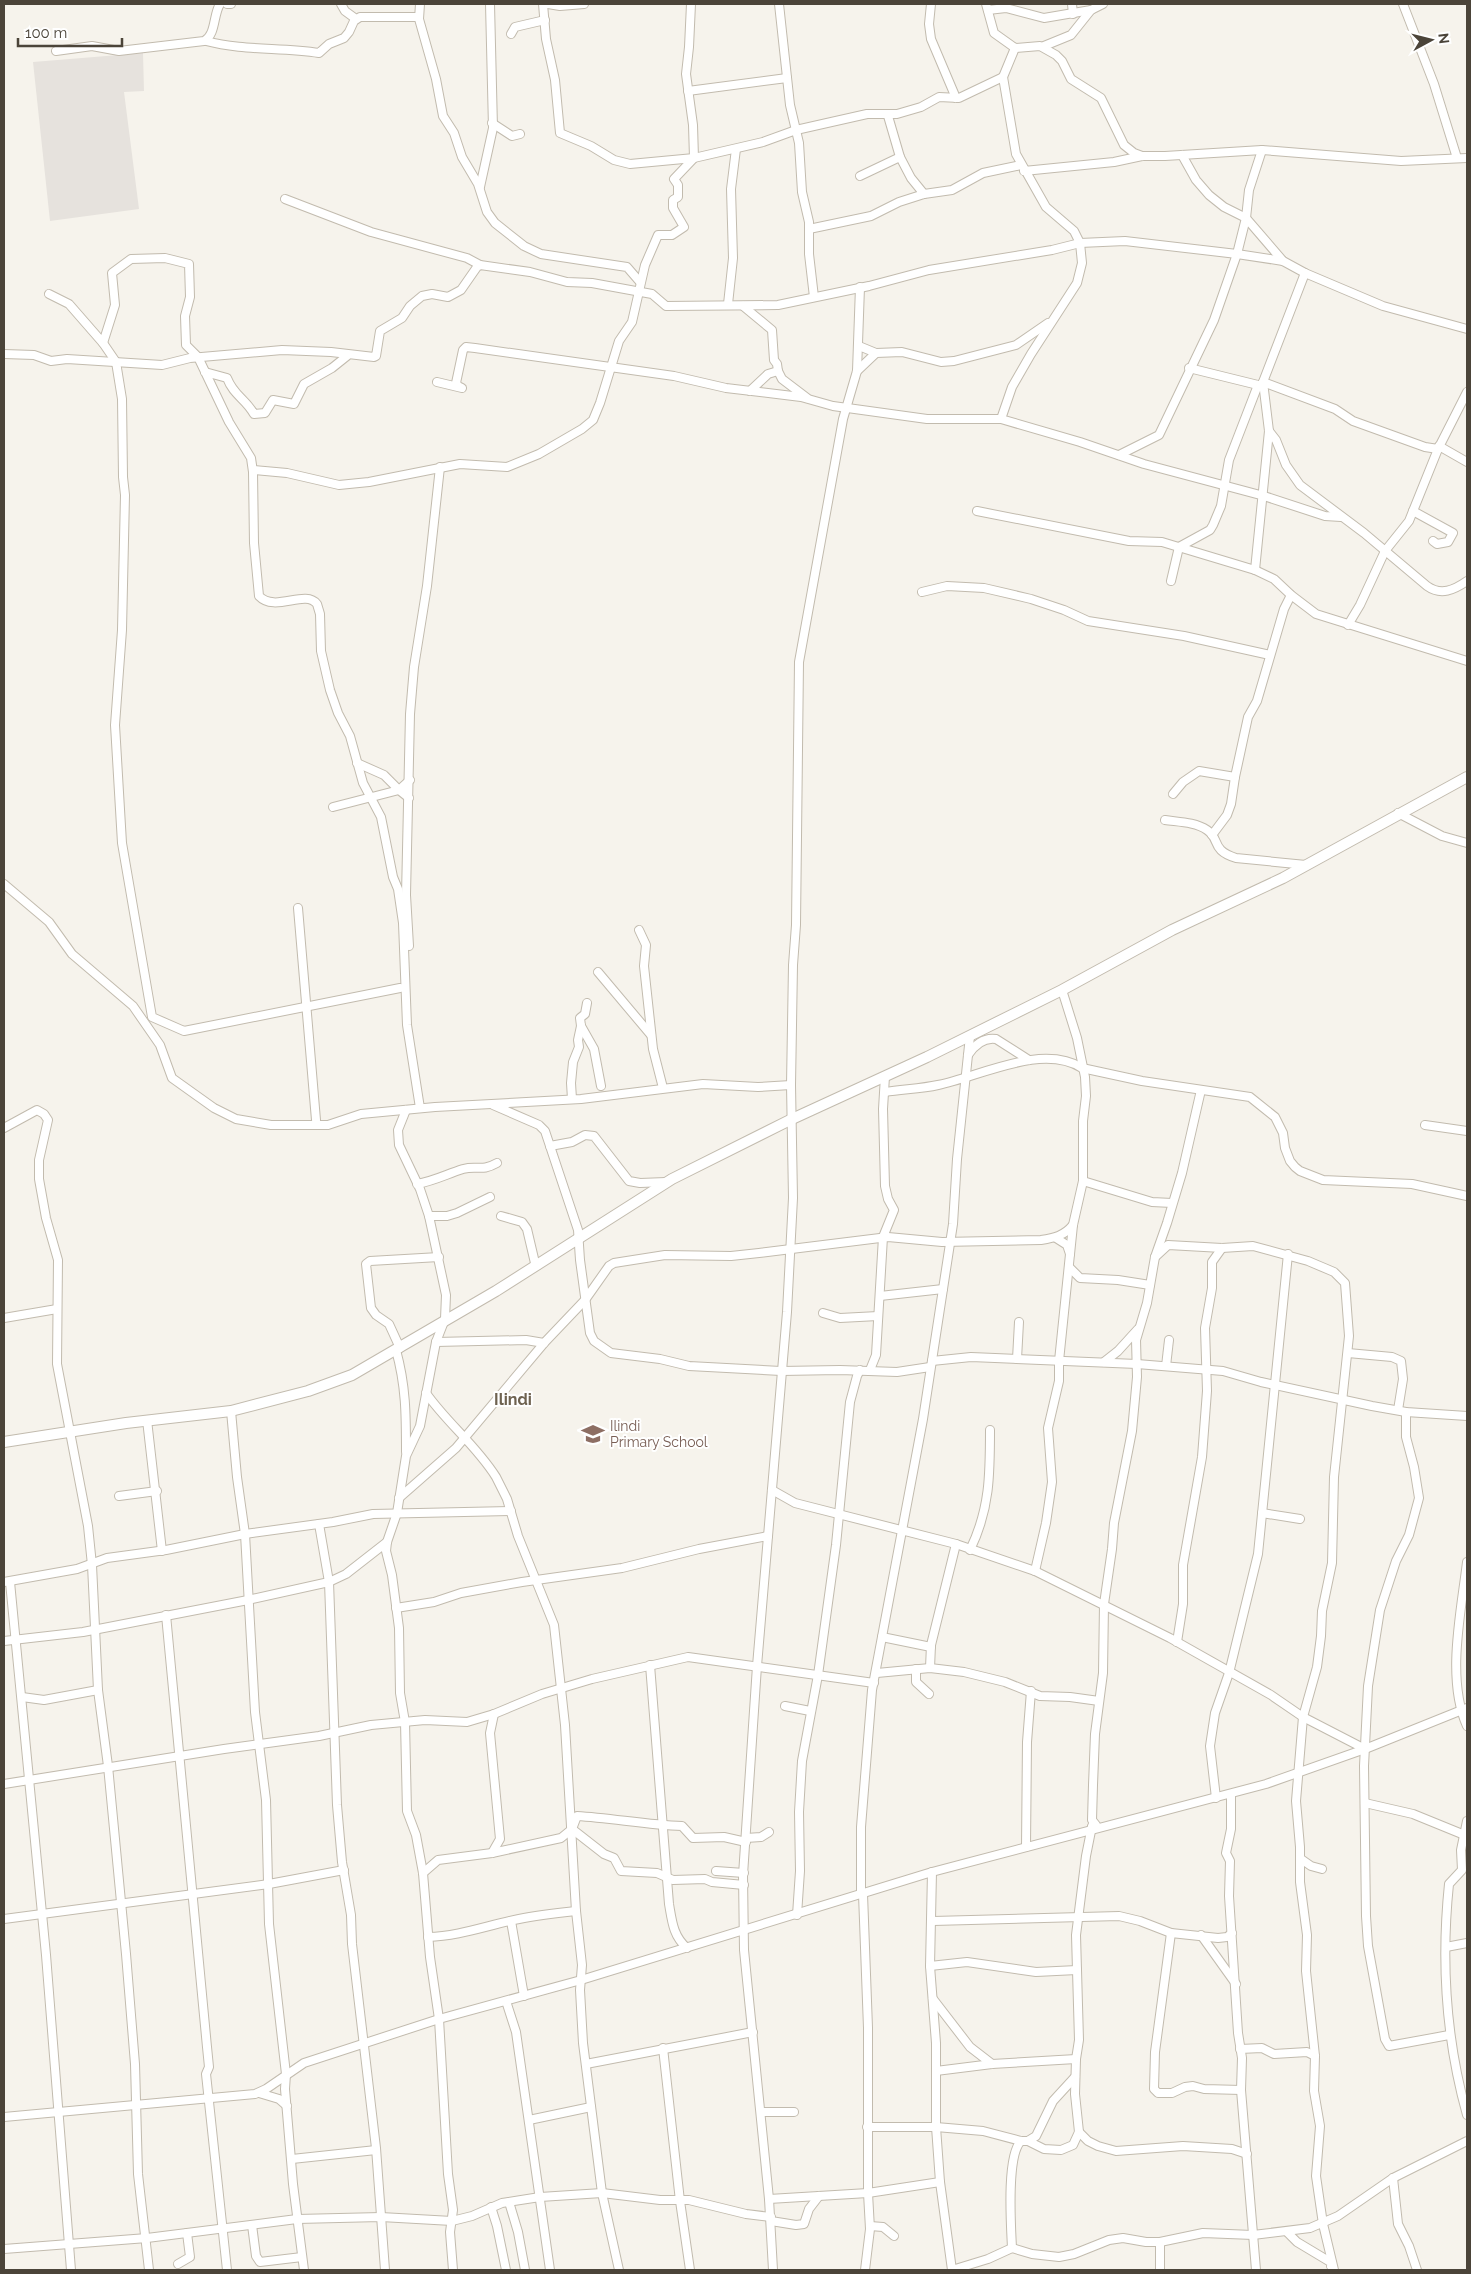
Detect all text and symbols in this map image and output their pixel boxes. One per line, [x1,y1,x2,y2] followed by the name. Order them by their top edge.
[18,15,121,47] scale bar
[1406,15,1456,65] north arrow
[25,24,67,42] text: 100 m
[1435,32,1452,45] text: N
[494,1390,532,1409] district label: Ilindi
[610,1418,708,1450] place label: Ilindi Primary School
[580,1421,606,1447] school or university icon: Ilindi Primary School

